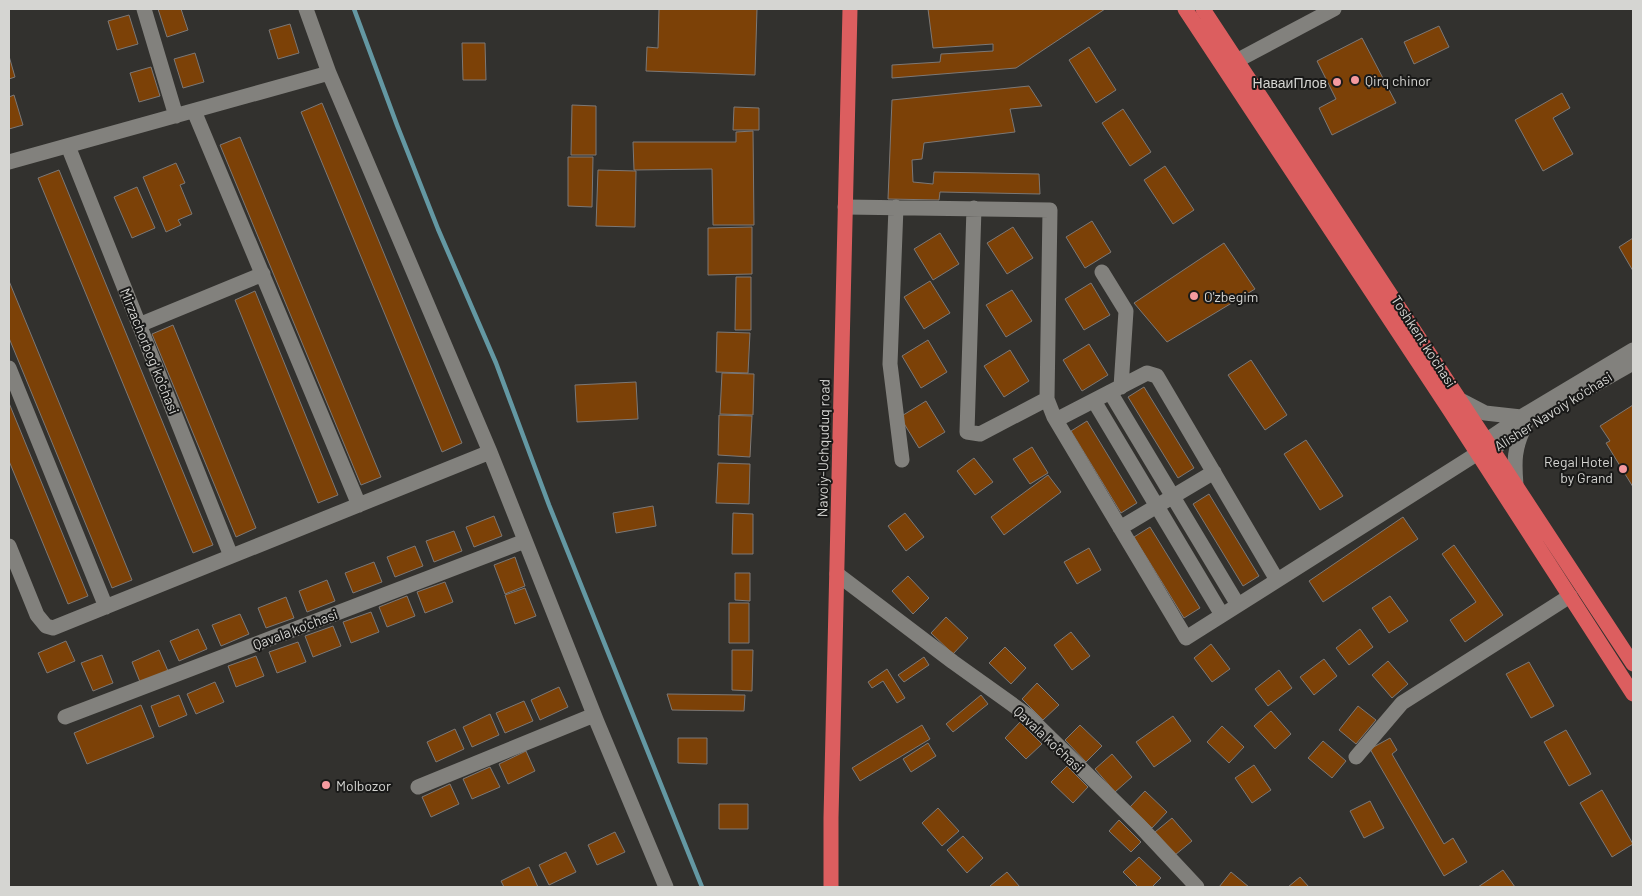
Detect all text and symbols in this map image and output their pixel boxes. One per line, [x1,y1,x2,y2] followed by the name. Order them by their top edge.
[1365,72,1431,89] place label: Qirq chinor
[1253,74,1327,91] place label: НаваиПлов
[1349,74,1361,86] marker: Qirq chinor
[1331,76,1343,88] marker: НаваиПлов
[117,286,183,416] street label: Mirzachorbog' ko'chasi
[1204,288,1258,305] place label: O'zbegim
[1188,290,1200,302] marker: O'zbegim
[1388,292,1460,390] street label: Toshkent ko'chasi
[1491,368,1615,454] street label: Alisher Navoiy ko'chasi
[813,379,833,517] street label: Navoiy-Uchquduq road
[1544,453,1613,486] place label: Regal Hotel by Grand
[1617,463,1629,475] marker: Regal Hotel by Grand
[250,605,340,653] street label: Qavala ko'chasi
[1010,702,1088,776] street label: Qavala ko'chasi
[336,777,391,794] place label: Molbozor
[320,779,332,791] marker: Molbozor

